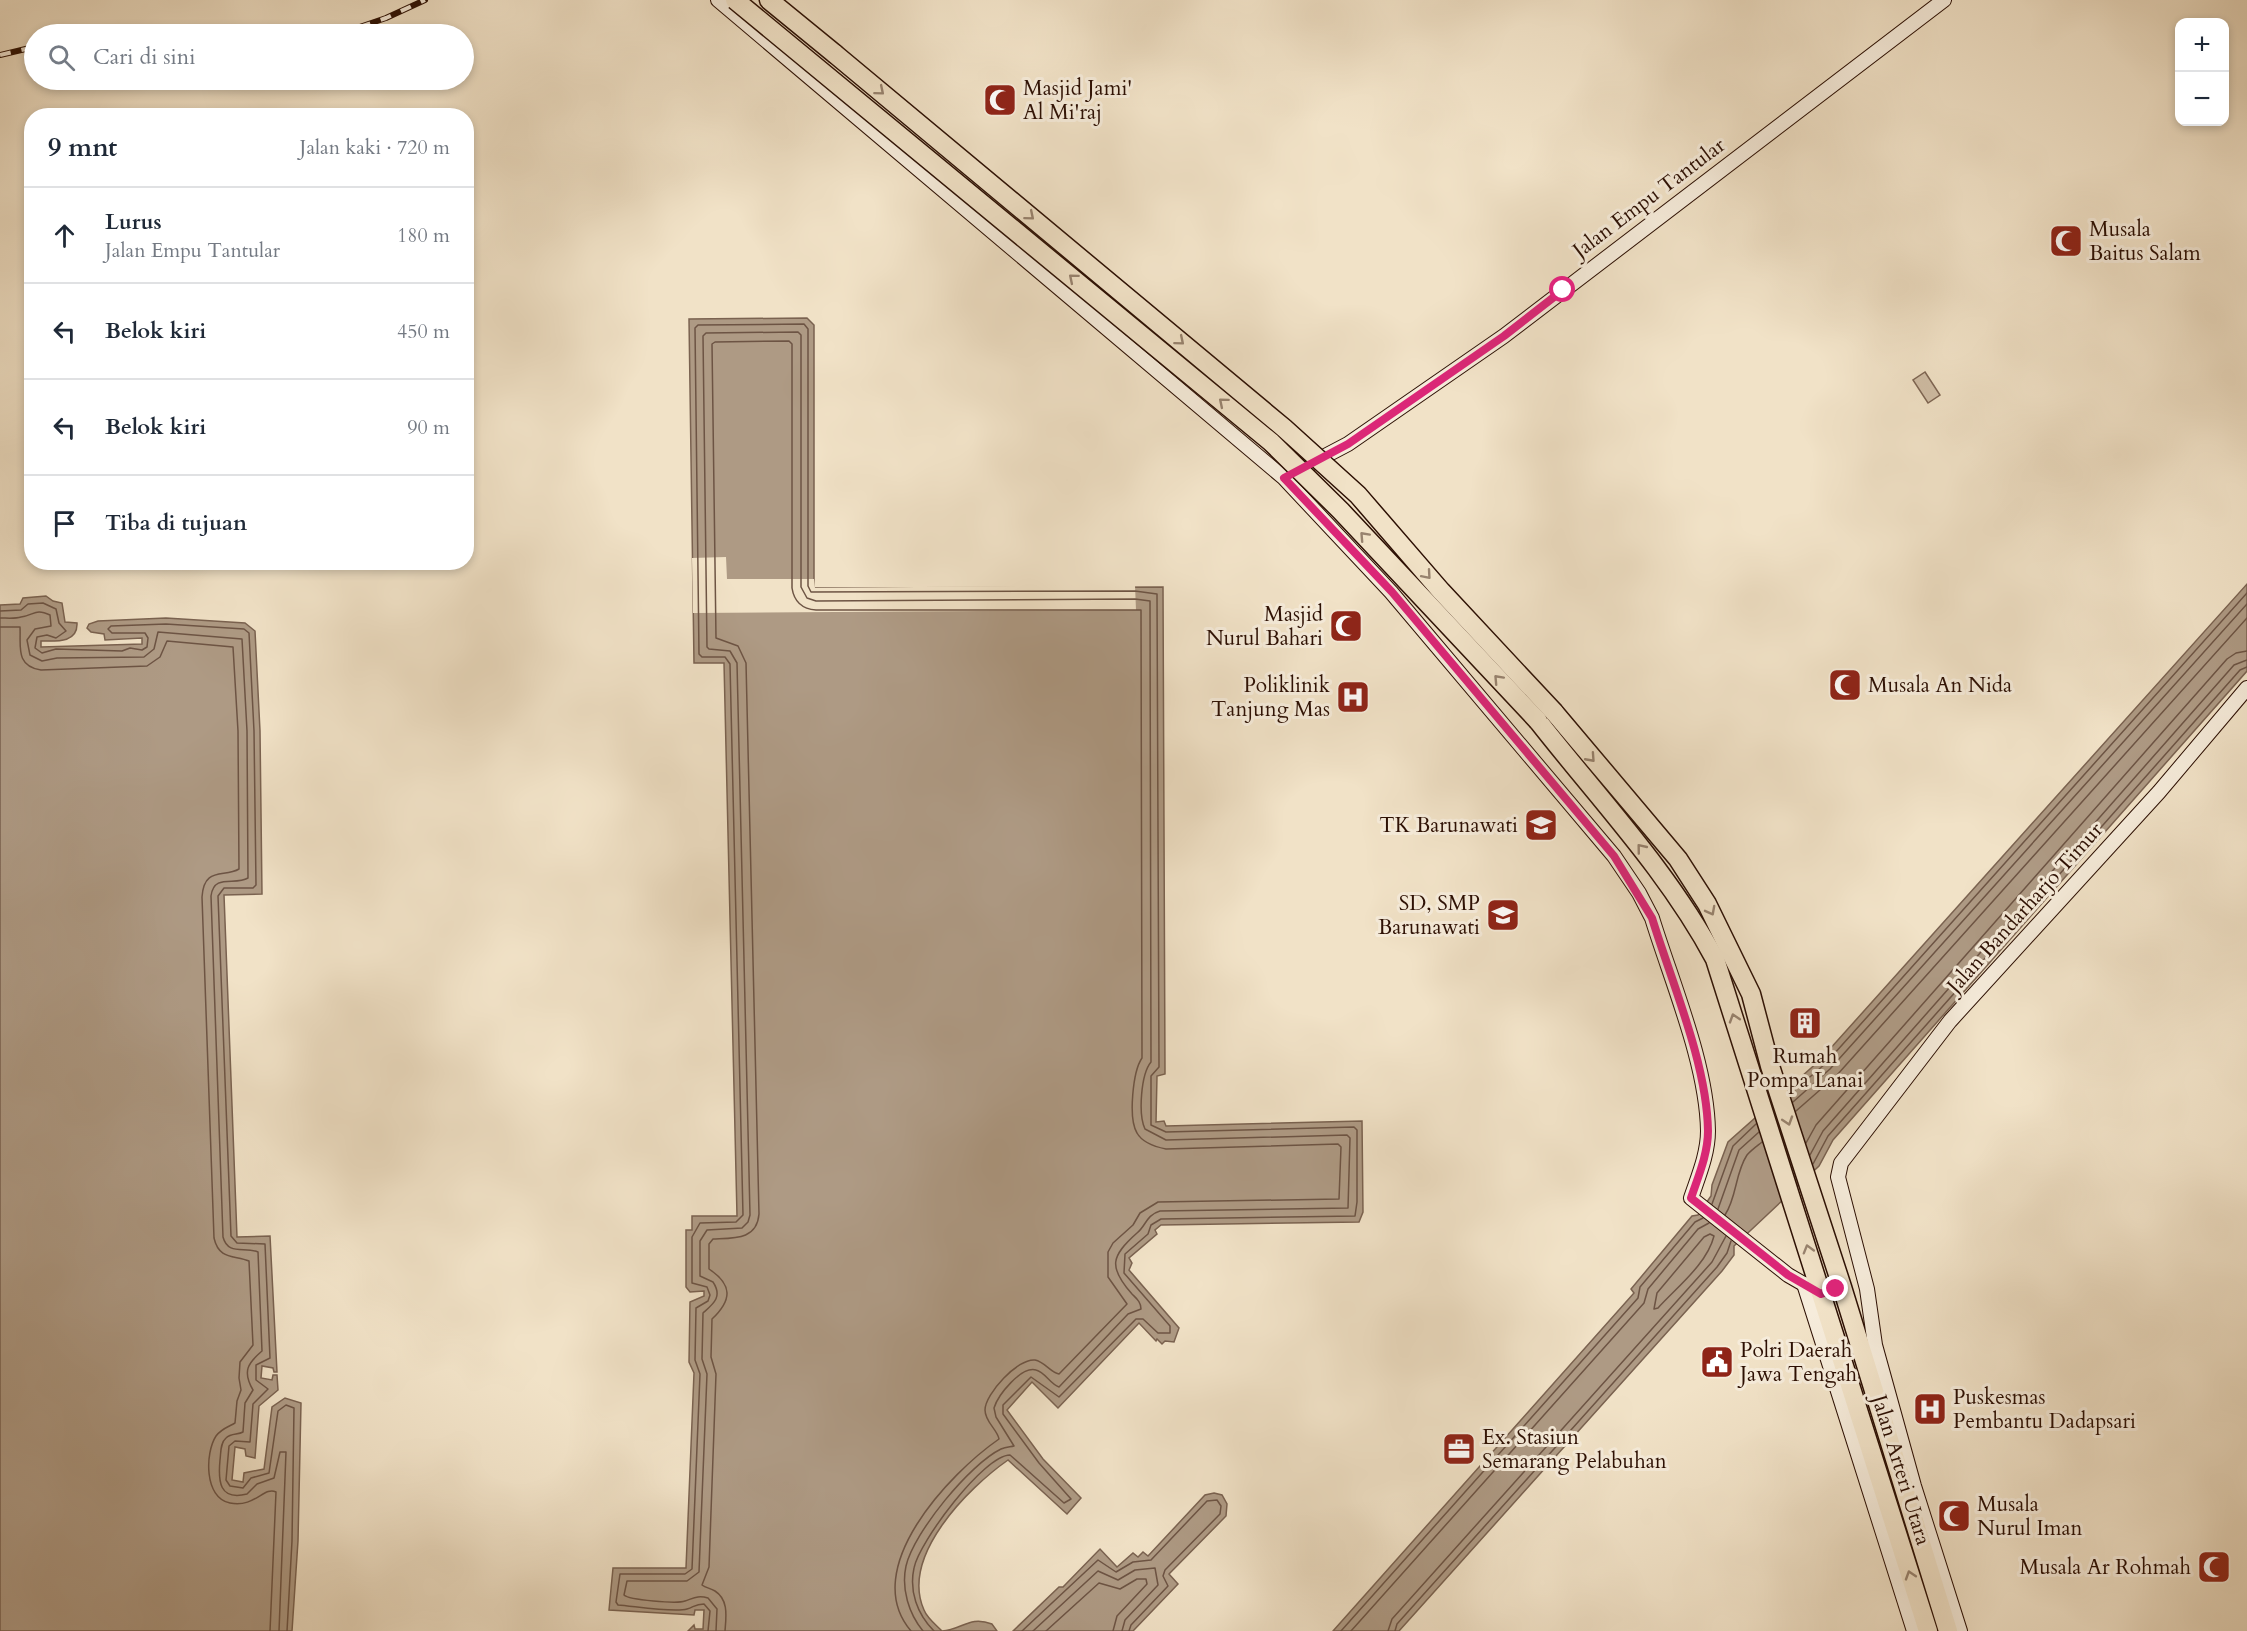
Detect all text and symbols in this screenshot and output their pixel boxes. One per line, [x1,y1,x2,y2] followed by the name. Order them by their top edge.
[2175,18,2229,126] map controls
[2175,18,2229,72] button: +
[24,24,474,90] search box
[45,41,78,74] icon: search
[93,42,196,72] text: Cari di sini
[2175,72,2229,126] button: −
[1023,74,1132,127] place label: Masjid Jami' Al Mi'raj
[982,82,1018,118] mosque icon: Masjid Jami' Al Mi'raj
[873,84,884,95] one-way arrow
[48,130,117,165] text: 9 mnt
[1564,131,1731,267] street label: Jalan Empu Tantular
[300,134,450,161] text: Jalan kaki · 720 m
[105,207,162,237] text: Lurus
[1023,209,1034,220] one-way arrow
[2089,215,2201,268] place label: Musala Baitus Salam
[48,219,81,252] icon: ahead
[397,222,450,249] text: 180 m
[2048,223,2084,259] mosque icon: Musala Baitus Salam
[105,237,280,264] text: Jalan Empu Tantular
[1068,275,1079,286] one-way arrow
[1549,276,1575,302] route start
[48,315,81,348] icon: left
[105,316,206,346] text: Belok kiri
[397,318,450,345] text: 450 m
[1173,334,1184,345] one-way arrow
[1219,399,1230,410] one-way arrow
[48,411,81,444] icon: left
[105,412,206,442] text: Belok kiri
[407,414,450,441] text: 90 m
[48,507,81,540] icon: arrive
[105,508,247,538] text: Tiba di tujuan
[1361,533,1372,544] one-way arrow
[1420,568,1431,579] one-way arrow
[1206,600,1323,653] place label: Masjid Nurul Bahari
[1328,608,1364,644] mosque icon: Masjid Nurul Bahari
[1827,667,1863,703] mosque icon: Musala An Nida
[1211,671,1331,724] place label: Poliklinik Tanjung Mas
[1868,671,2012,700] place label: Musala An Nida
[1494,675,1505,685] one-way arrow
[1335,679,1371,715] hospital icon: Poliklinik Tanjung Mas
[1584,751,1595,762] one-way arrow
[1523,807,1559,843] school or university icon: TK Barunawati
[1379,811,1518,840] place label: TK Barunawati
[1938,816,2110,1002] street label: Jalan Bandarharjo Timur
[1638,844,1649,855] one-way arrow
[1378,889,1480,942] place label: SD, SMP Barunawati
[1485,897,1521,933] school or university icon: SD, SMP Barunawati
[1704,905,1715,915] one-way arrow
[1787,1005,1823,1041] building icon: Rumah Pompa Lanai
[1729,1013,1742,1024] one-way arrow
[1747,1042,1863,1095] place label: Rumah Pompa Lanai
[1781,1115,1793,1126] one-way arrow
[1803,1244,1815,1255] one-way arrow
[1822,1275,1848,1301] route end
[1737,1336,1857,1389] place label: Polri Daerah Jawa Tengah
[1699,1344,1735,1380] public building icon: Polri Daerah Jawa Tengah
[1953,1383,2136,1436] place label: Puskesmas Pembantu Dadapsari
[1863,1388,1938,1549] street label: Jalan Arteri Utara
[1912,1391,1948,1427] hospital icon: Puskesmas Pembantu Dadapsari
[1482,1423,1667,1476] place label: Ex. Stasiun Semarang Pelabuhan
[1441,1431,1477,1467] office icon: Ex. Stasiun Semarang Pelabuhan
[1977,1490,2083,1543] place label: Musala Nurul Iman
[1936,1498,1972,1534] mosque icon: Musala Nurul Iman
[2196,1549,2232,1585] mosque icon: Musala Ar Rohmah
[2020,1553,2191,1582] place label: Musala Ar Rohmah
[1905,1570,1918,1581] one-way arrow

